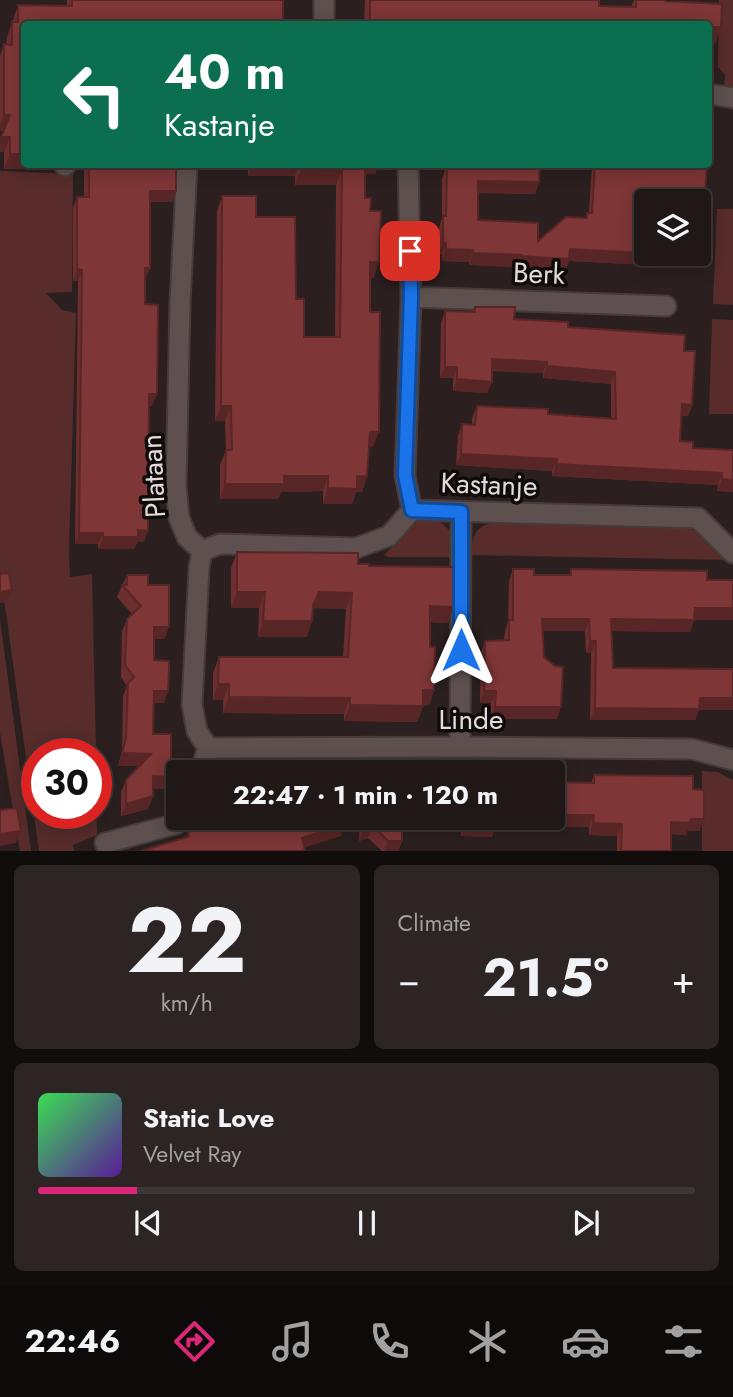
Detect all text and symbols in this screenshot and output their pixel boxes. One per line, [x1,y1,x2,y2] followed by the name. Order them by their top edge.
[164,37,286,107] text: 40 m
[49,49,140,140] icon: left
[164,102,275,148] text: Kastanje
[634,189,711,266] map controls
[634,189,711,266] button: layers
[380,221,440,281] pin
[391,232,429,270] icon: arrive
[512,252,566,295] street label: Berk
[131,433,176,519] street label: Plataan
[440,462,538,507] street label: Kastanje
[424,613,498,687] position arrow
[439,699,503,740] street label: Linde
[21,738,112,829] speed limit sign: 30
[233,776,498,814] text: 22:47 · 1 min · 120 m
[127,875,246,1006] text: 22
[398,906,471,940] text: Climate
[483,940,609,1016] text: 21.5°
[398,952,420,1007] text: −
[672,952,695,1007] text: +
[161,986,213,1020] text: km/h
[143,1099,275,1137] text: Static Love
[143,1137,241,1171] text: Velvet Ray
[129,1204,167,1242] icon: previous
[348,1204,386,1242] icon: pause
[567,1204,605,1242] icon: next
[170,1317,219,1366] icon: directions
[268,1317,317,1366] icon: music
[365,1317,414,1366] icon: phone
[463,1317,512,1366] icon: climate
[561,1317,610,1366] icon: car
[659,1317,708,1366] icon: filters
[24,1318,121,1364] text: 22:46

